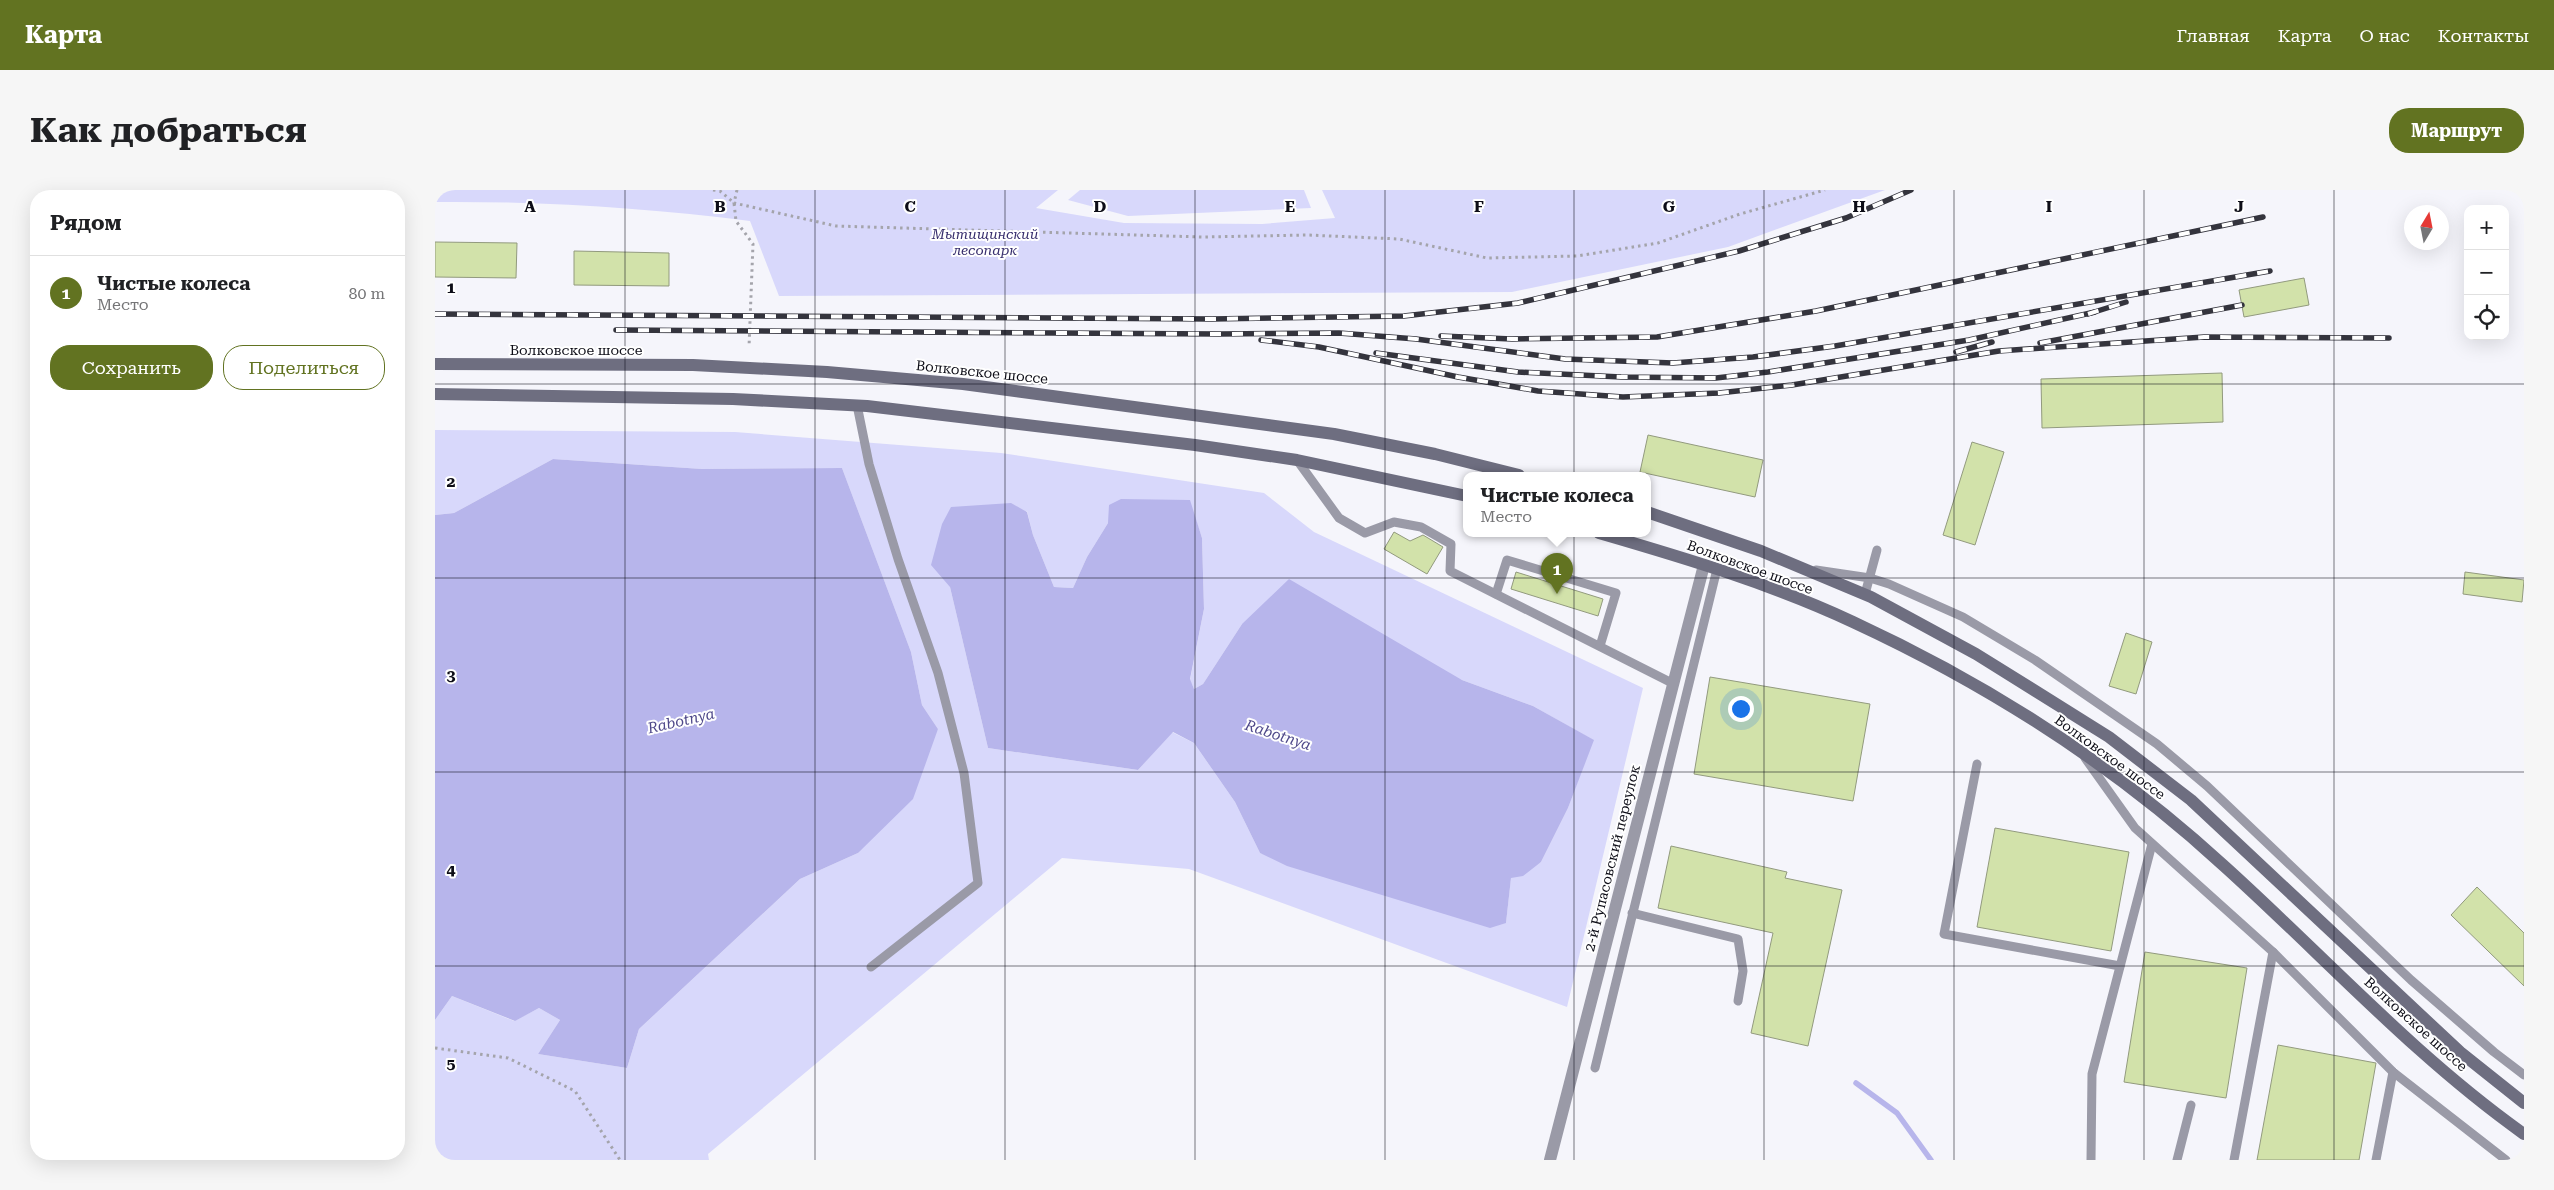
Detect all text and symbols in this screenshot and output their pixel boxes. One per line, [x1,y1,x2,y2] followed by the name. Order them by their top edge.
[25,21,102,49] text: Карта
[2177,25,2250,46] text: Главная
[2278,25,2332,46] text: Карта
[2360,25,2410,46] text: О нас
[2438,25,2529,46] text: Контакты
[2389,108,2524,153] button: Маршрут
[30,110,307,151] text: Как добраться
[524,197,536,216] text: A
[714,197,726,216] text: B
[904,197,916,216] text: C
[1094,197,1107,216] text: D
[1285,197,1295,216] text: E
[1474,197,1484,216] text: F
[1663,197,1676,216] text: G
[1852,197,1866,216] text: H
[2046,197,2052,216] text: I
[2234,197,2244,216] text: J
[2404,205,2449,250] north arrow
[2464,205,2509,340] map controls
[2464,205,2509,250] button: +
[50,211,122,235] text: Рядом
[931,226,1039,258] park label: Мытищинский лесопарк
[2464,250,2509,295] button: −
[97,272,250,295] text: Чистые колеса
[447,278,456,297] text: 1
[62,284,70,303] text: 1
[348,284,385,303] text: 80 m
[97,295,149,314] text: Место
[2464,295,2509,340] button: locate
[510,342,643,358] street label: Волковское шоссе
[50,345,213,390] button: Сохранить
[223,345,385,390] button: Поделиться
[915,357,1049,387] street label: Волковское шоссе
[447,472,456,491] text: 2
[1463,472,1651,537] popup
[1480,484,1634,507] text: Чистые колеса
[1480,507,1532,526] text: Место
[1685,537,1815,597] street label: Волковское шоссе
[1541,553,1573,594] pin: 1
[447,666,456,685] text: 3
[1728,696,1754,722] your location
[645,705,716,738] water label: Rabotnya
[2052,712,2169,803] street label: Волковское шоссе
[1242,716,1313,754] water label: Rabotnya
[1581,763,1643,953] street label: 2-й Рупасовский переулок
[447,860,456,879] text: 4
[2361,974,2471,1075] street label: Волковское шоссе
[447,1054,456,1073] text: 5

